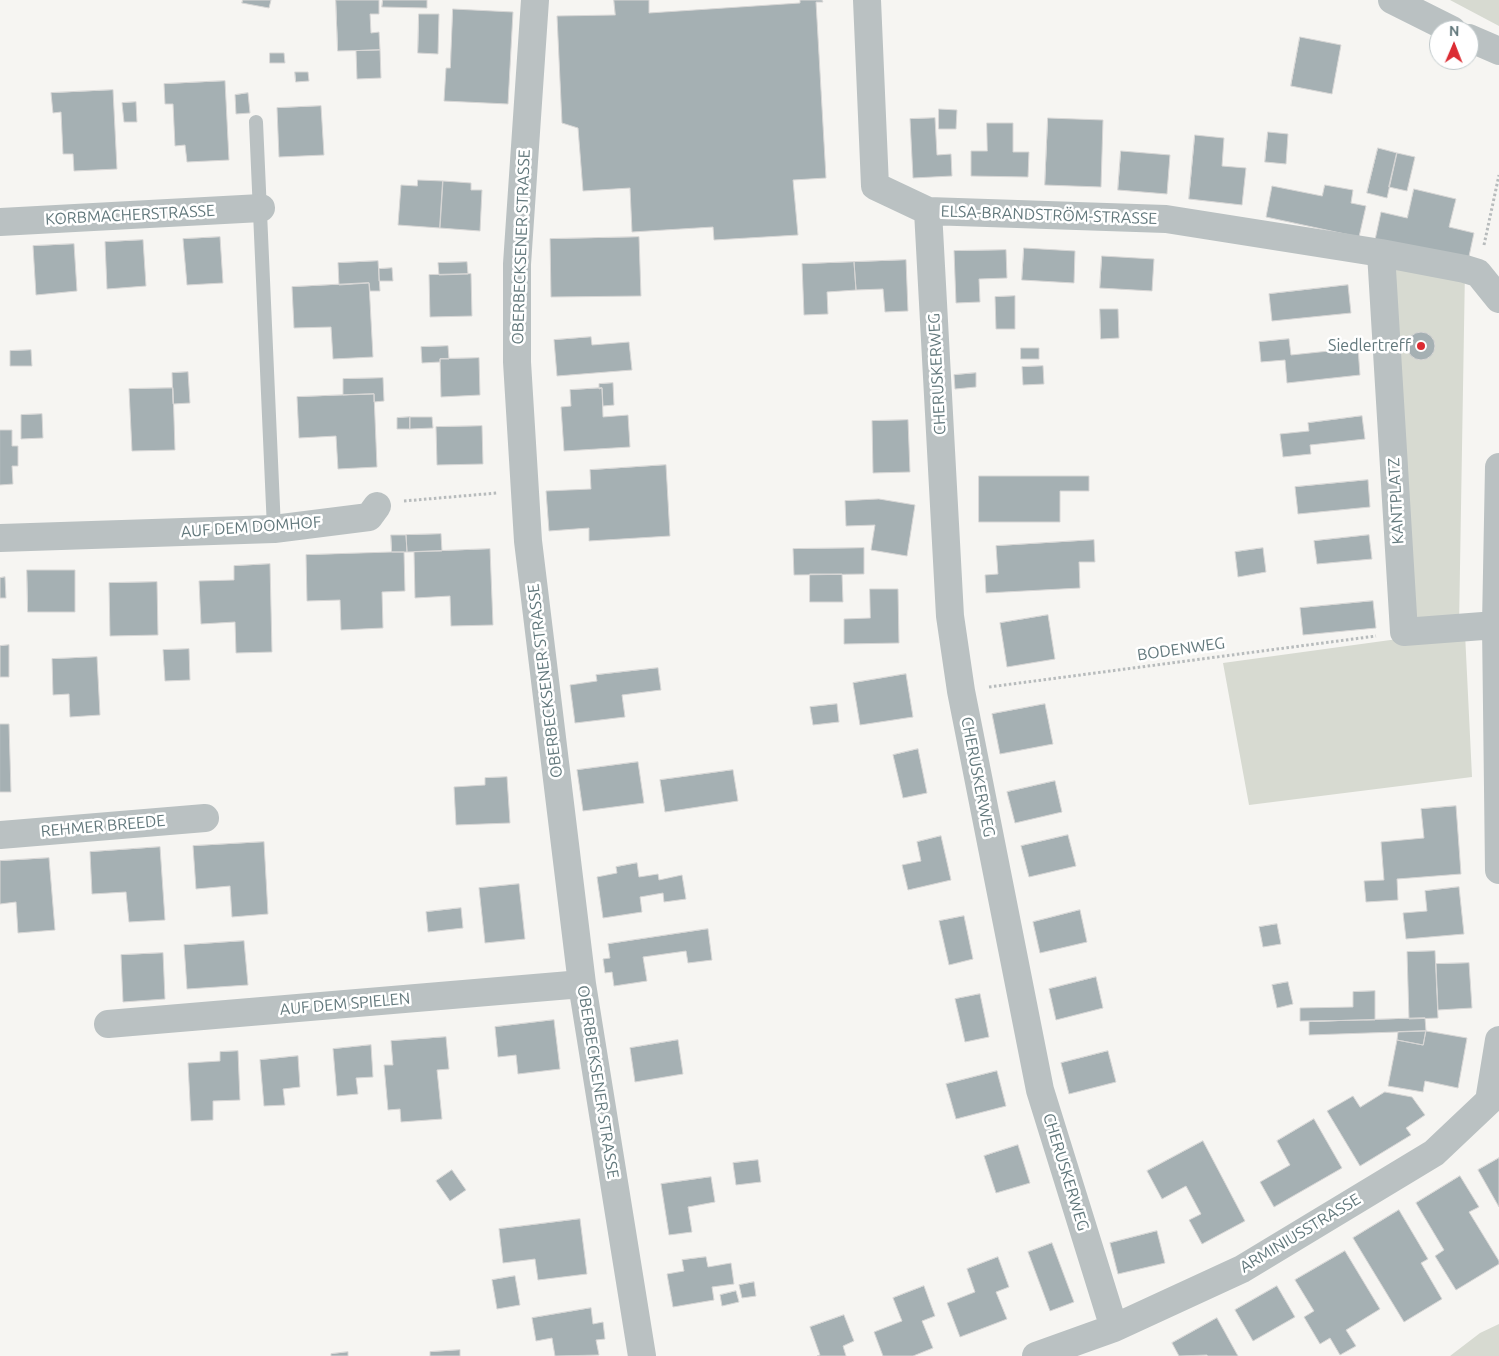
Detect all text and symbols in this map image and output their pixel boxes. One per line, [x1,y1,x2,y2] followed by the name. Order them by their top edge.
[1429,20,1479,70] north arrow
[1449,23,1460,39] text: N
[508,149,534,345] street label: OBERBECKSENER STRASSE
[45,201,215,229] street label: KORBMACHERSTRASSE
[940,202,1158,228] street label: ELSA-BRANDSTRÖM-STRASSE
[924,313,950,435] street label: CHERUSKERWEG
[1328,336,1411,356] place label: Siedlertreff
[1415,340,1427,352] marker: Siedlertreff
[1384,457,1408,545] street label: KANTPLATZ
[180,513,322,541] street label: AUF DEM DOMHOF
[524,583,566,779] street label: OBERBECKSENER STRASSE
[1136,633,1226,665] street label: BODENWEG
[957,715,999,839] street label: CHERUSKERWEG
[40,811,166,841] street label: REHMER BREEDE
[573,984,623,1180] street label: OBERBECKSENER STRASSE
[279,989,411,1019] street label: AUF DEM SPIELEN
[1039,1111,1093,1233] street label: CHERUSKERWEG
[1236,1189,1364,1277] street label: ARMINIUSSTRASSE

